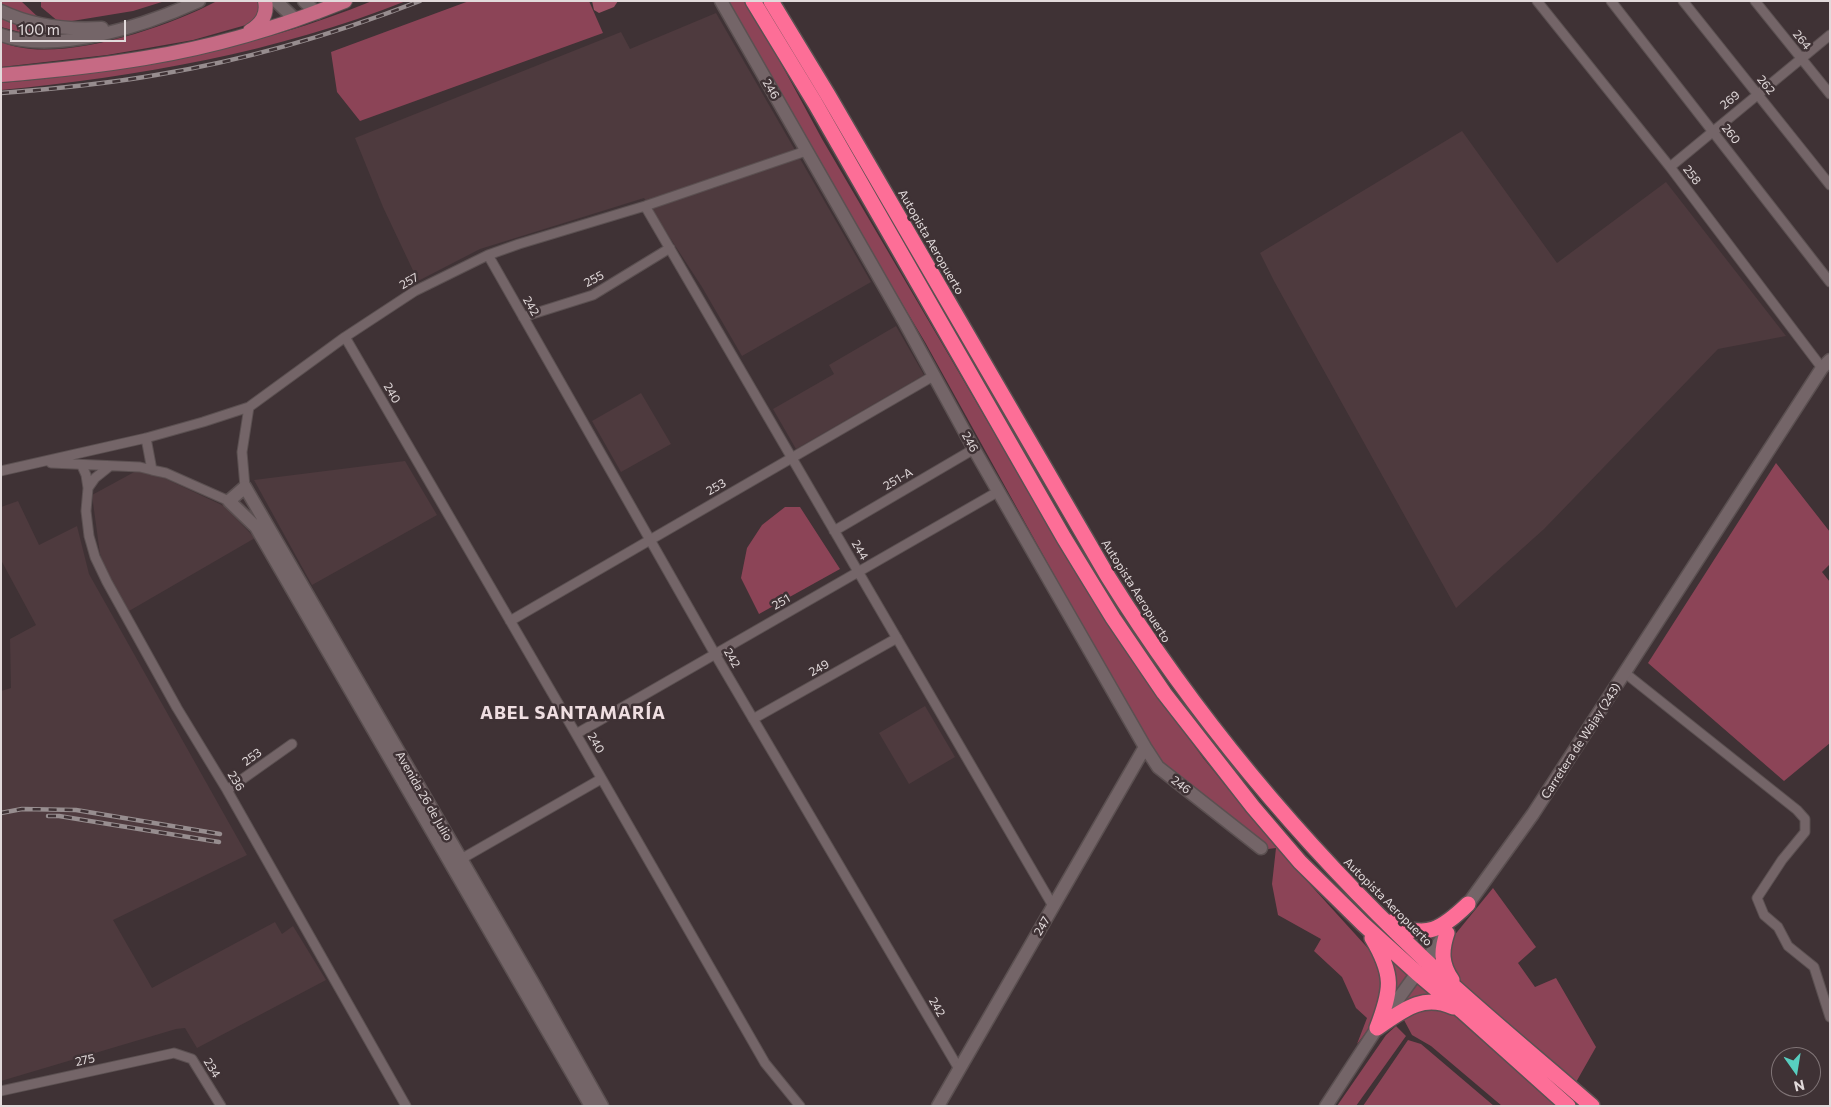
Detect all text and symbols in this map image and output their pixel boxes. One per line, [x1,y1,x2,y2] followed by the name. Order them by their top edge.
[12,10,129,42] scale bar
[18,20,60,38] text: 100 m
[1790,27,1814,53] street label: 264
[1754,72,1778,98] street label: 262
[760,76,782,102] street label: 246
[1717,88,1743,112] street label: 269
[1719,121,1743,147] street label: 260
[1680,162,1704,188] street label: 258
[895,187,967,297] street label: Autopista Aeropuerto
[582,268,606,290] street label: 255
[397,270,421,292] street label: 257
[520,294,542,318] street label: 242
[380,380,404,406] street label: 240
[959,429,981,455] street label: 246
[881,465,915,493] street label: 251-A
[704,476,728,498] street label: 253
[849,537,871,563] street label: 244
[1098,537,1174,645] street label: Autopista Aeropuerto
[769,591,793,613] street label: 251
[721,646,743,670] street label: 242
[806,657,832,679] street label: 249
[1538,680,1624,802] street label: Carretera de Wajay (243)
[478,702,668,724] district label: ABEL SANTAMARÍA
[584,730,608,756] street label: 240
[240,745,264,769] street label: 253
[393,749,455,843] street label: Avenida 26 de Julio
[224,768,248,794] street label: 236
[1168,773,1194,797] street label: 246
[1341,855,1435,949] street label: Autopista Aeropuerto
[1031,914,1053,938] street label: 247
[926,995,948,1019] street label: 242
[1771,1047,1821,1097] north arrow
[74,1051,96,1069] street label: 275
[200,1055,224,1081] street label: 234
[1792,1077,1806,1096] text: N

